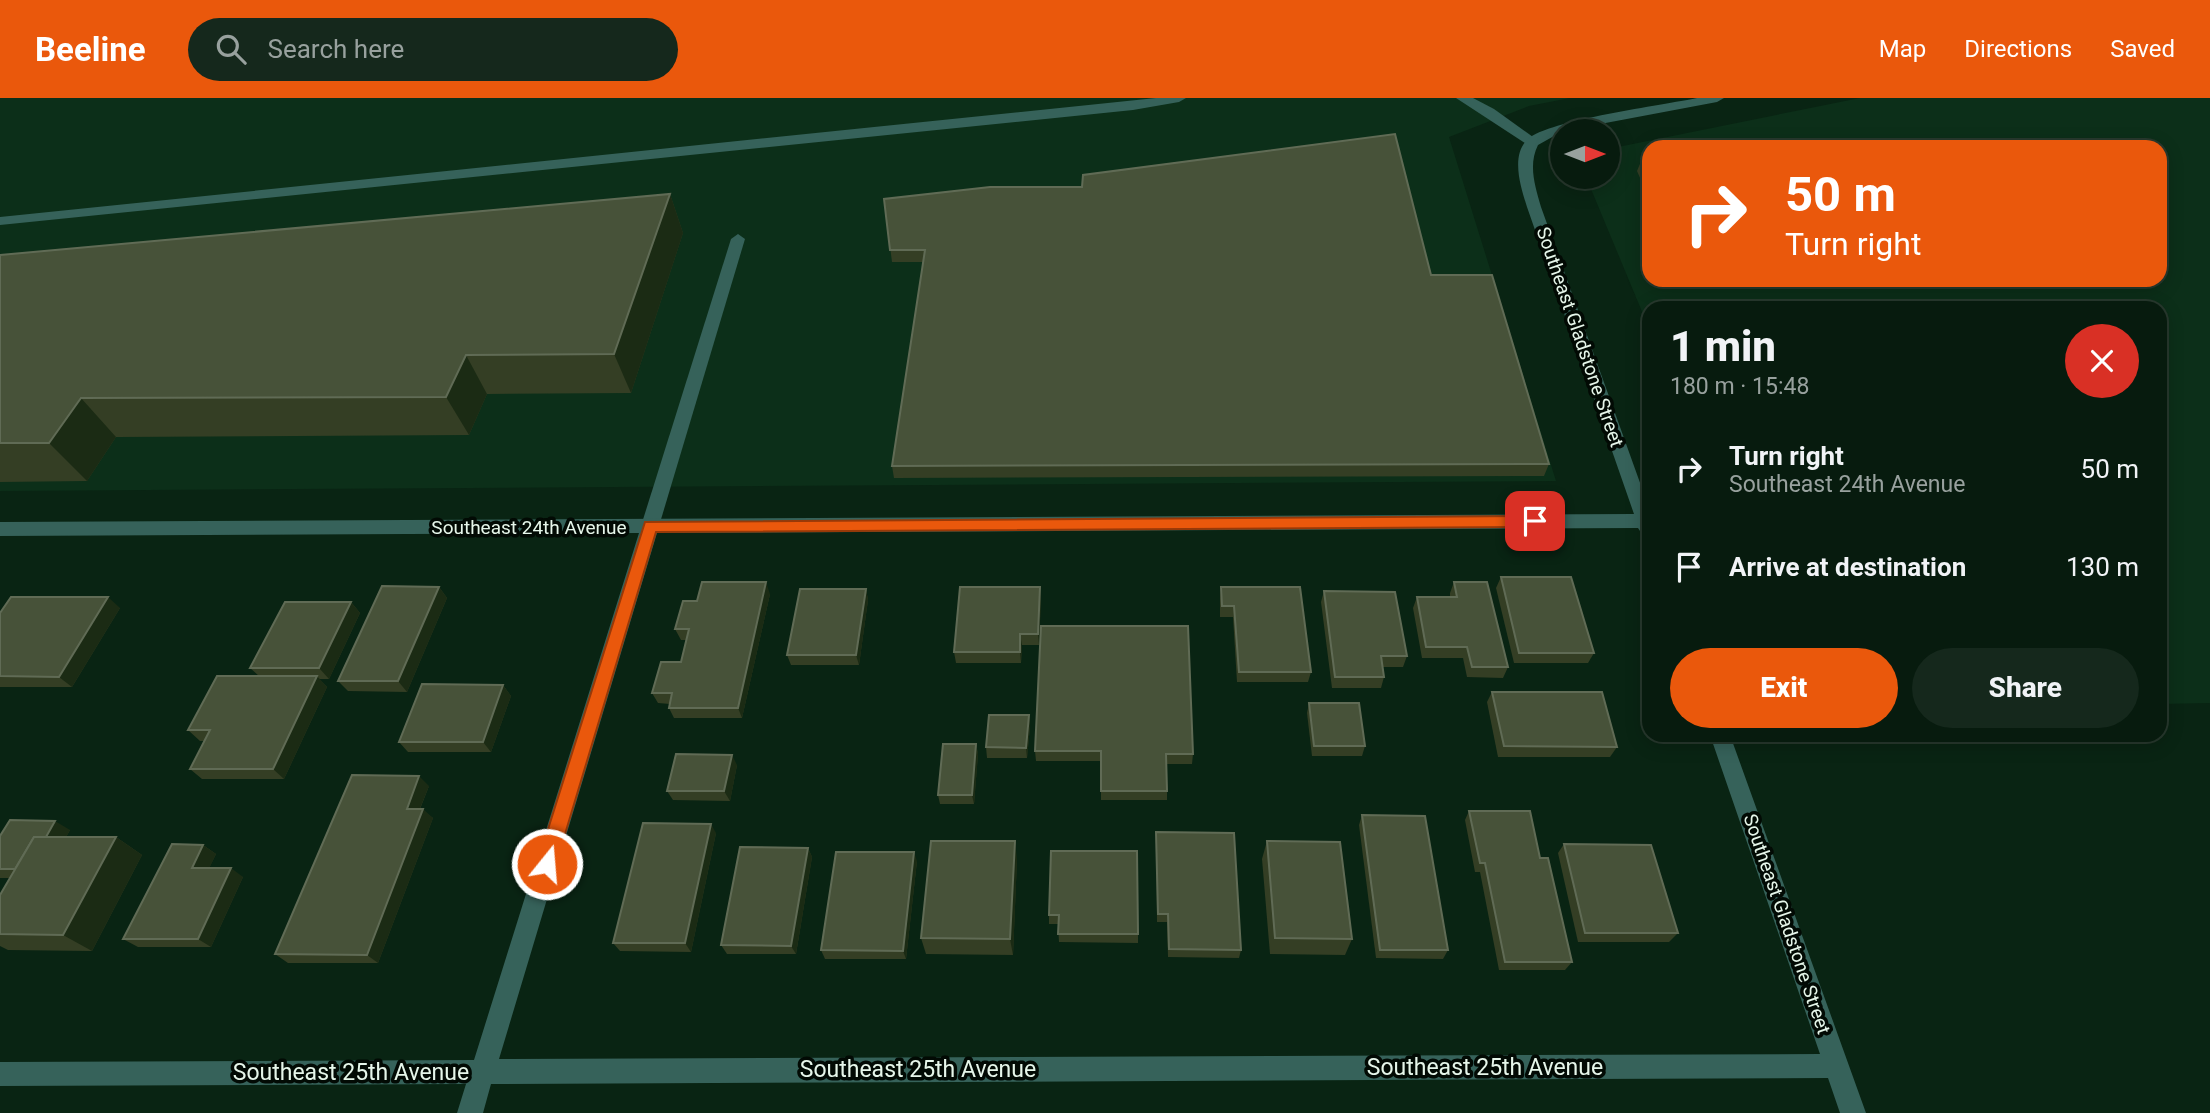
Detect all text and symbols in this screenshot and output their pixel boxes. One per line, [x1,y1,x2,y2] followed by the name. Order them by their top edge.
[188,18,678,81] search box
[35,30,146,69] text: Beeline
[212,30,250,68] icon: search
[268,34,404,64] text: Search here
[1879,35,1926,63] text: Map
[1964,35,2072,63] text: Directions
[2110,35,2175,63] text: Saved
[1550,119,1620,189] north arrow
[1550,119,1620,189] map controls
[1785,166,1896,223] text: 50 m
[1670,168,1761,259] icon: right
[1532,224,1628,450] street label: Southeast Gladstone Street
[1785,225,1921,263] text: Turn right
[1670,322,1776,371] text: 1 min
[2065,324,2139,398] button: close
[1670,373,1809,400] text: 180 m · 15:48
[1729,441,1844,471] text: Turn right
[1670,450,1708,488] icon: right
[2081,454,2139,484] text: 50 m
[1729,471,1965,498] text: Southeast 24th Avenue
[1505,491,1565,551] pin
[1516,502,1554,540] icon: arrive
[431,516,627,539] street label: Southeast 24th Avenue
[1670,548,1708,586] icon: arrive
[1729,552,1966,582] text: Arrive at destination
[2066,552,2139,582] text: 130 m
[1670,648,1898,728] button: Exit
[1912,648,2139,728] button: Share
[1739,811,1835,1037] street label: Southeast Gladstone Street
[510,827,584,901] position arrow
[1367,1054,1603,1081] street label: Southeast 25th Avenue
[800,1056,1036,1083] street label: Southeast 25th Avenue
[233,1059,469,1086] street label: Southeast 25th Avenue

